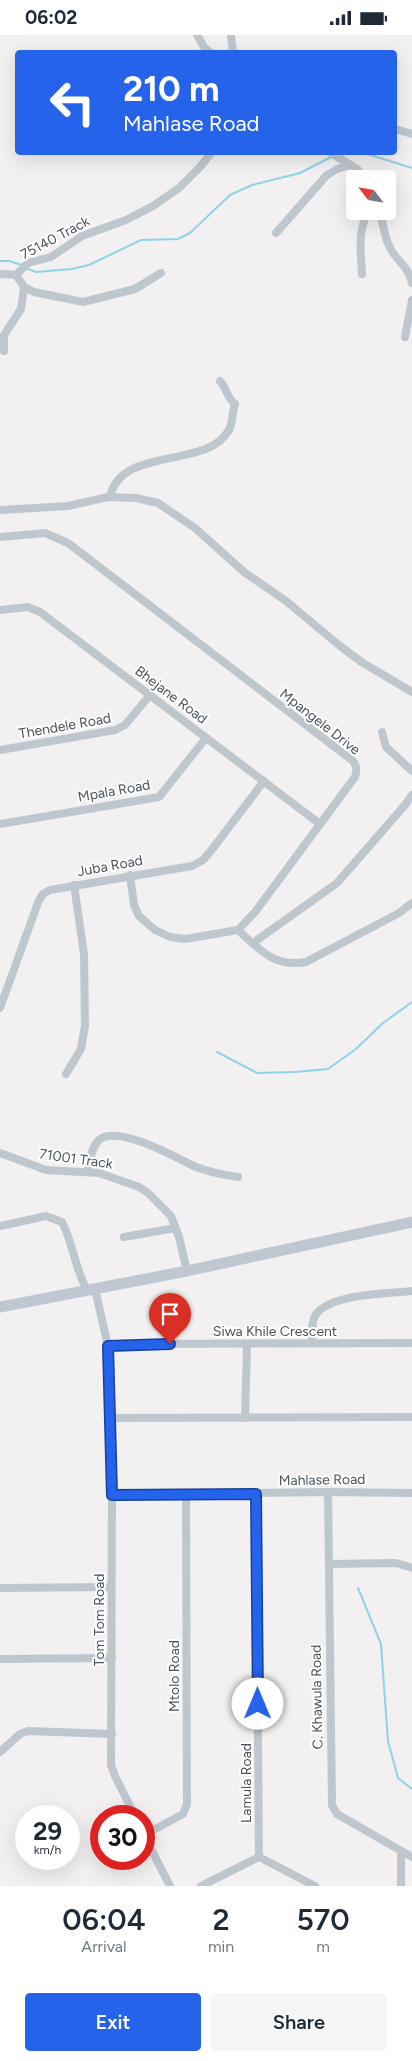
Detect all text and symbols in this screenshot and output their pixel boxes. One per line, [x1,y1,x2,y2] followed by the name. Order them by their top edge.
[25,6,77,29] text: 06:02
[123,68,220,110] text: 210 m
[40,70,105,135] icon: left
[123,110,260,137] text: Mahlase Road
[346,170,396,220] north arrow
[346,170,396,220] map controls
[18,213,93,263] street label: 75140 Track
[132,662,210,728] street label: Bhejane Road
[276,685,364,759] street label: Mpangele Drive
[18,710,112,742] street label: Thendele Road
[76,776,152,806] street label: Mpala Road
[76,852,144,880] street label: Juba Road
[38,1145,114,1173] street label: 71001 Track
[149,1293,191,1344] pin
[156,1300,184,1328] icon: arrive
[213,1323,337,1340] street label: Siwa Khile Crescent
[278,1471,366,1489] street label: Mahlase Road
[91,1574,108,1666] street label: Tom Tom Road
[166,1640,183,1712] street label: Mtolo Road
[308,1645,326,1749] street label: C. Khawula Road
[231,1677,283,1729] position arrow
[238,1743,255,1823] street label: Lamula Road
[90,1805,155,1870] speed limit sign: 30
[33,1816,62,1846] text: 29
[34,1843,61,1857] text: km/h
[62,1901,146,1938] text: 06:04
[212,1901,230,1938] text: 2
[296,1901,350,1938] text: 570
[81,1937,127,1956] text: Arrival
[208,1937,234,1956] text: min
[316,1937,330,1956] text: m
[25,1993,201,2051] button: Exit
[211,1993,387,2051] button: Share

